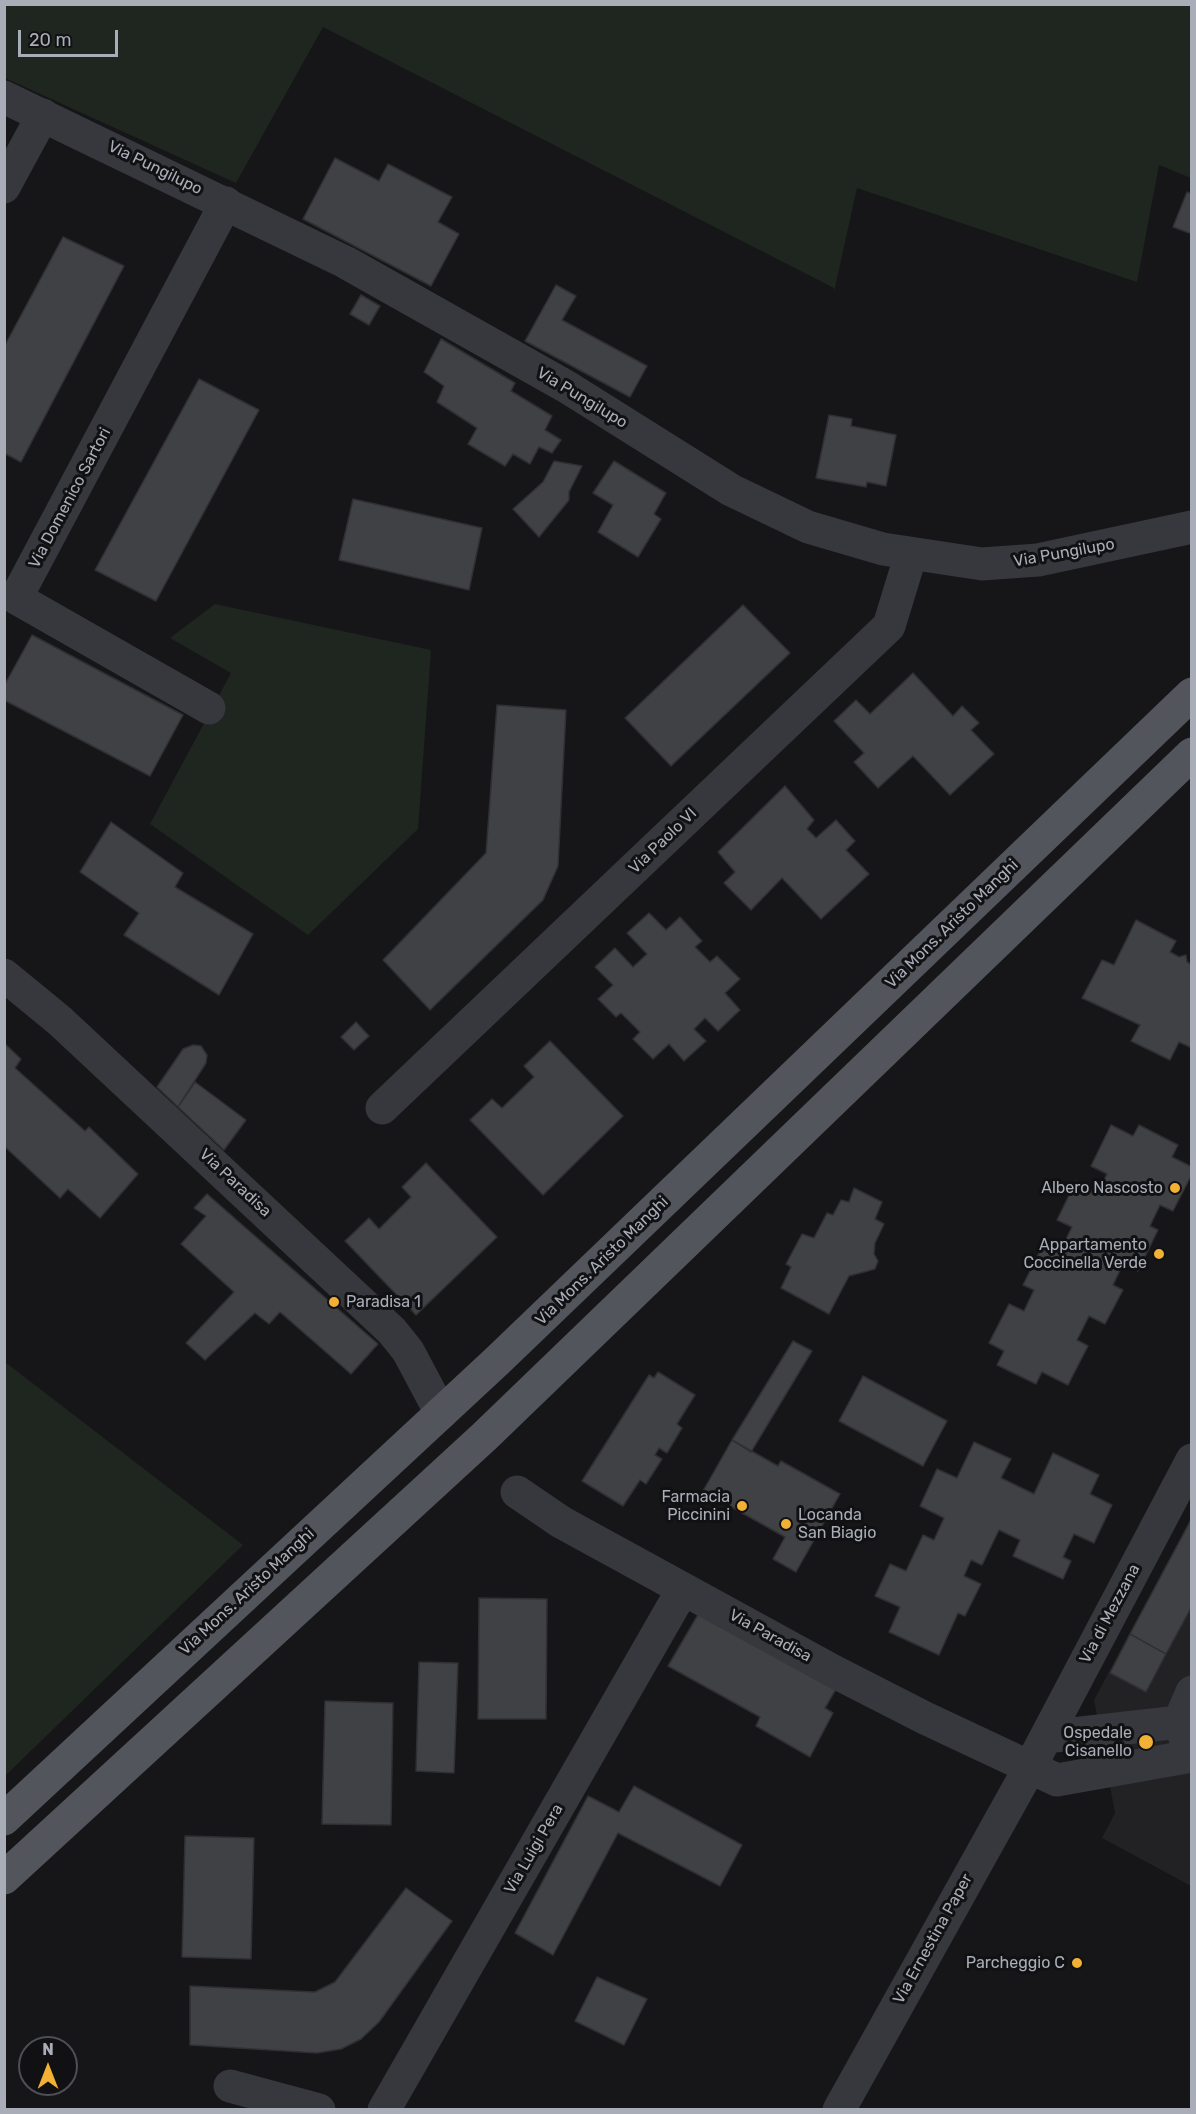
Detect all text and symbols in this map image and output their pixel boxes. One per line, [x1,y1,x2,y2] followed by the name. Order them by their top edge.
[21,18,122,56] scale bar
[29,29,71,51] text: 20 m
[105,137,205,199] street label: Via Pungilupo
[533,363,631,433] street label: Via Pungilupo
[25,425,115,571] street label: Via Domenico Sartori
[1012,535,1116,571] street label: Via Pungilupo
[625,804,701,878] street label: Via Paolo VI
[882,856,1022,992] street label: Via Mons. Aristo Manghi
[195,1145,275,1221] street label: Via Paradisa
[1041,1178,1163,1198] place label: Albero Nascosto
[1168,1181,1182,1195] marker: Albero Nascosto
[532,1193,672,1329] street label: Via Mons. Aristo Manghi
[1023,1235,1147,1273] place label: Appartamento Coccinella Verde
[1152,1247,1166,1261] marker: Appartamento Coccinella Verde
[346,1292,421,1312] place label: Paradisa 1
[327,1295,341,1309] marker: Paradisa 1
[662,1487,730,1525] place label: Farmacia Piccinini
[735,1499,749,1513] marker: Farmacia Piccinini
[798,1505,876,1543] place label: Locanda San Biagio
[779,1517,793,1531] marker: Locanda San Biagio
[176,1525,318,1659] street label: Via Mons. Aristo Manghi
[1076,1561,1144,1667] street label: Via di Mezzana
[725,1606,815,1666] street label: Via Paradisa
[1063,1723,1132,1761] place label: Ospedale Cisanello
[1137,1733,1155,1751] marker: Ospedale Cisanello
[501,1801,567,1897] street label: Via Luigi Pera
[889,1871,977,2007] street label: Via Ernestina Paper
[966,1953,1065,1973] place label: Parcheggio C
[1070,1956,1084,1970] marker: Parcheggio C
[18,2036,78,2096] north arrow
[42,2040,54,2059] text: N

